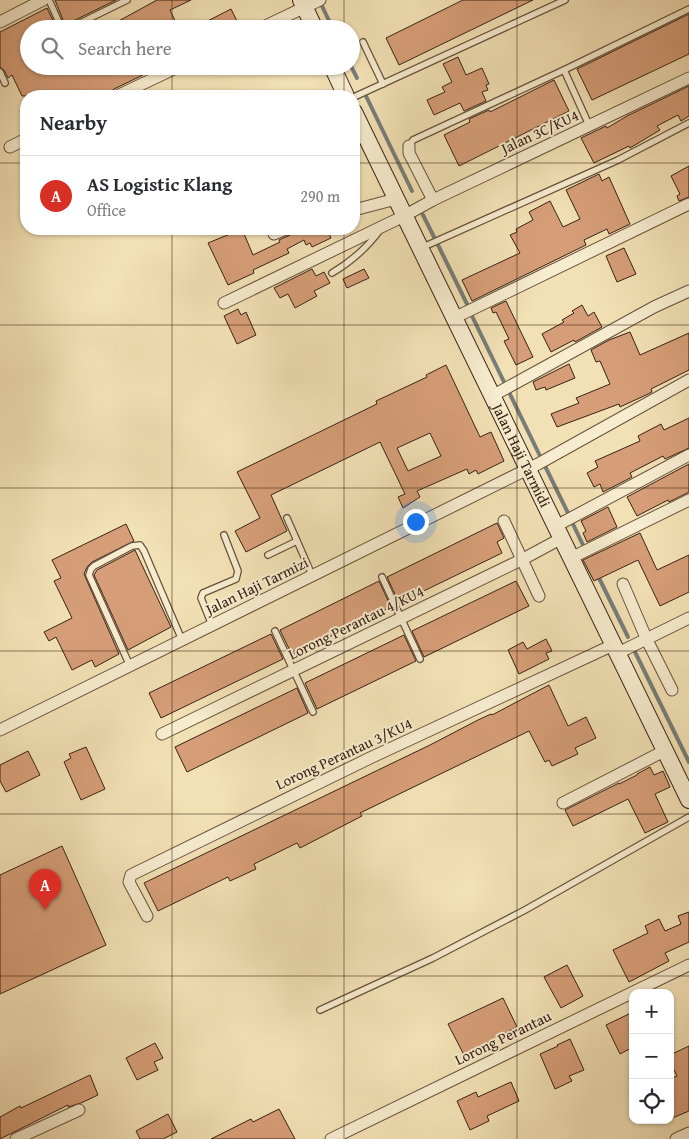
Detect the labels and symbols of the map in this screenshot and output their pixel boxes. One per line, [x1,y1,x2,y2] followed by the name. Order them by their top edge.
[496,104,582,160] street label: Jalan 3C/KU4
[487,398,556,511] street label: Jalan Haji Tarmidi
[403,509,429,535] your location
[200,552,312,620] street label: Jalan Haji Tarmizi
[284,581,427,665] street label: Lorong Perantau 4/KU4
[272,713,416,794] street label: Lorong Perantau 3/KU4
[29,869,61,910] pin: A
[451,1005,555,1070] street label: Lorong Perantau

